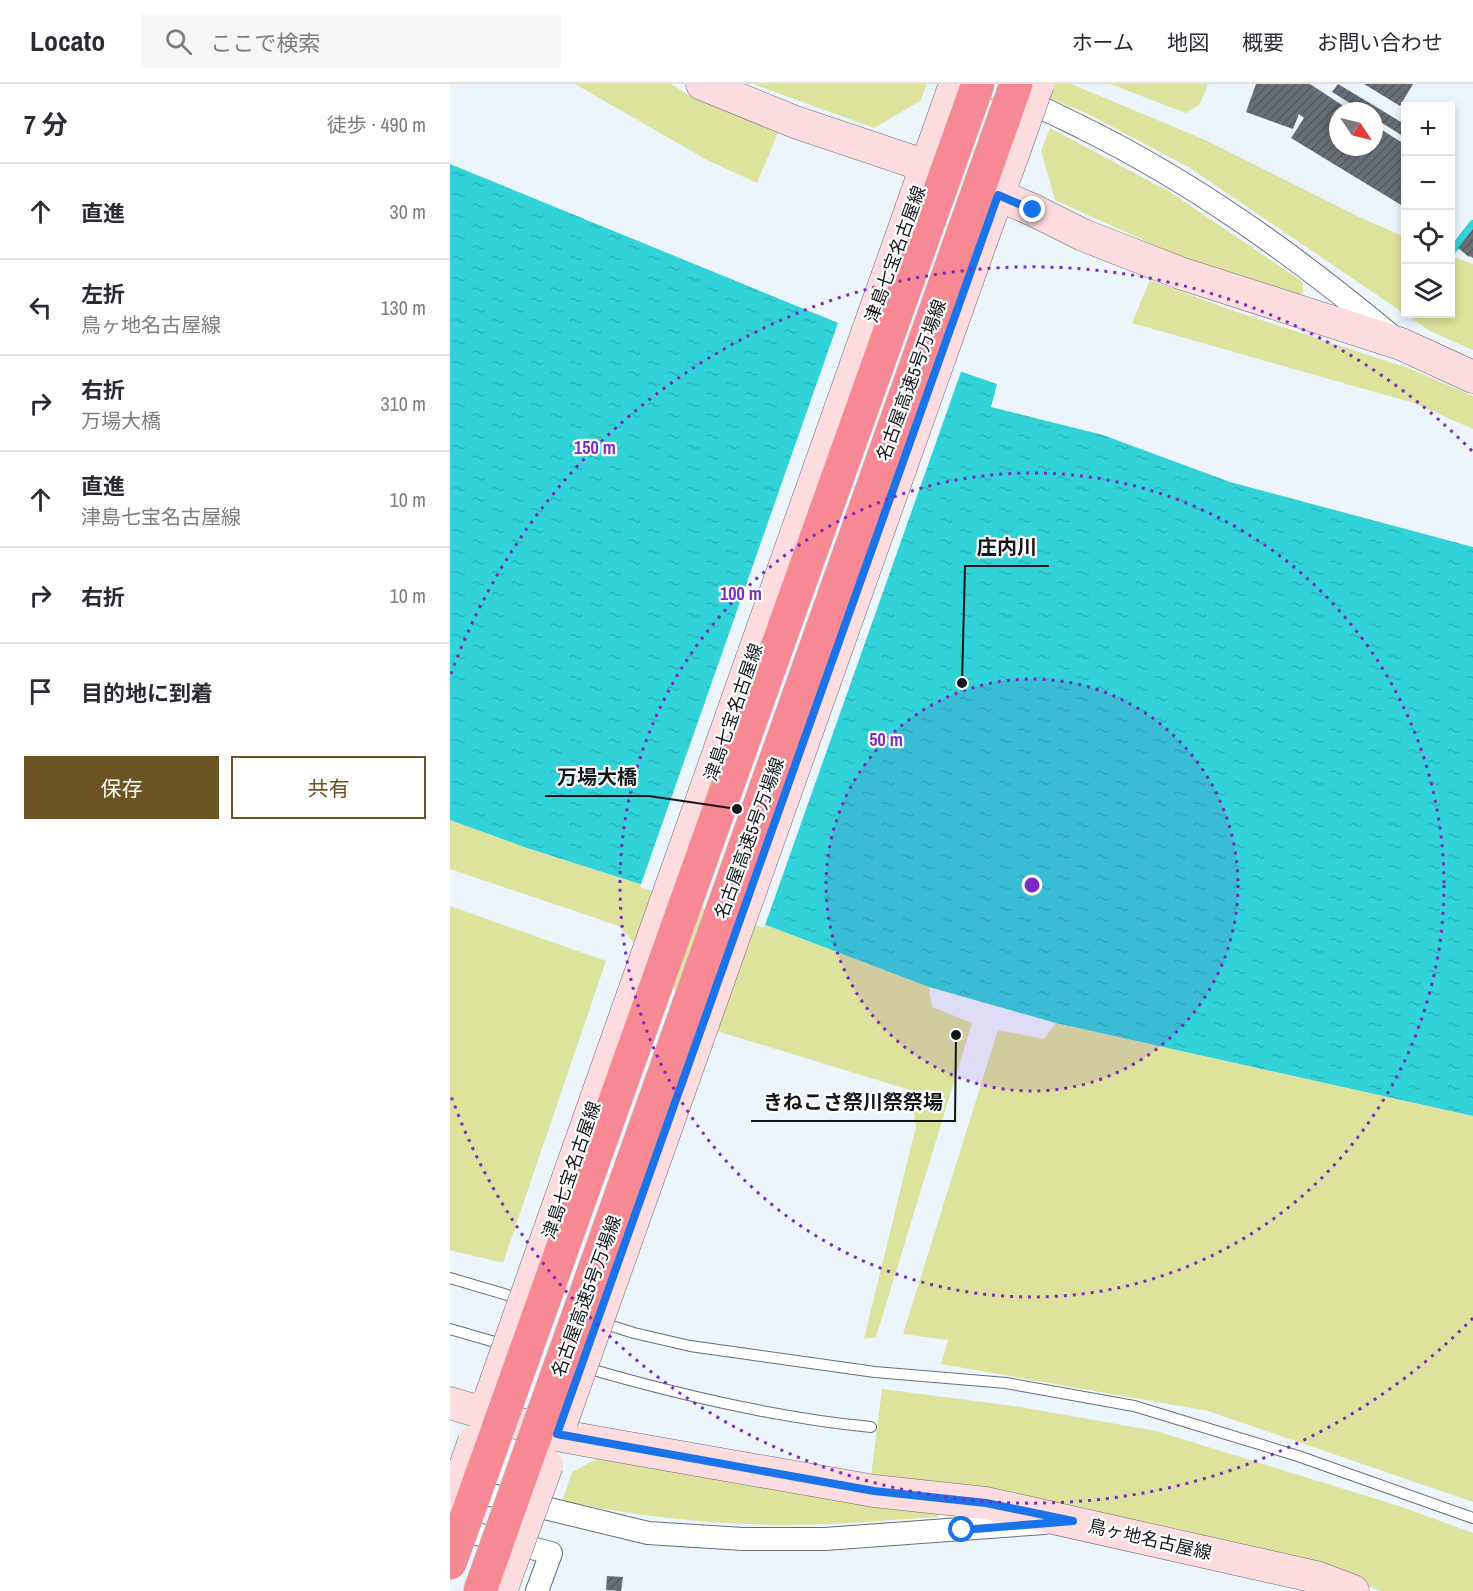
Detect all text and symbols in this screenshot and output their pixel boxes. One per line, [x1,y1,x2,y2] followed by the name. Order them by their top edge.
[141,14,561,68] search box
[30,22,105,60] text: Locato
[162,25,195,58] icon: search
[210,28,320,58] text: ここで検索
[1072,28,1134,57] text: ホーム
[1167,28,1209,57] text: 地図
[1242,28,1284,57] text: 概要
[1317,28,1443,57] text: お問い合わせ
[1329,102,1383,156] north arrow
[1401,102,1455,318] map controls
[1401,102,1455,156] button: +
[24,107,68,142] text: 7 分
[327,111,426,138] text: 徒歩 · 490 m
[1401,156,1455,210] button: −
[859,182,931,326] street label: 津島七宝名古屋線
[24,195,57,228] icon: ahead
[1019,196,1045,222] route end
[81,198,125,228] text: 直進
[390,198,426,225] text: 30 m
[1401,210,1455,264] button: locate
[1401,264,1455,318] button: layers
[81,279,125,309] text: 左折
[24,291,57,324] icon: left
[380,294,426,321] text: 130 m
[870,296,952,464] street label: 名古屋高速5号万場線
[81,311,221,338] text: 鳥ヶ地名古屋線
[81,375,125,405] text: 右折
[24,387,57,420] icon: right
[380,390,426,417] text: 310 m
[81,407,161,434] text: 万場大橋
[574,435,616,460] text: 150 m
[81,471,125,501] text: 直進
[24,483,57,516] icon: ahead
[390,486,426,513] text: 10 m
[81,503,241,530] text: 津島七宝名古屋線
[965,528,1049,566] callout: 庄内川
[977,533,1037,560] text: 庄内川
[24,579,57,612] icon: right
[720,581,762,606] text: 100 m
[81,582,125,612] text: 右折
[390,582,426,609] text: 10 m
[698,640,768,784] street label: 津島七宝名古屋線
[24,675,57,708] icon: arrive
[81,678,213,708] text: 目的地に到着
[869,727,903,752] text: 50 m
[708,754,790,922] street label: 名古屋高速5号万場線
[24,756,219,819] button: 保存
[231,756,426,819] button: 共有
[545,758,649,796] callout: 万場大橋
[557,763,637,790] text: 万場大橋
[1022,875,1042,895] centre of rings
[751,1083,955,1121] callout: きねこさ祭川祭祭場
[763,1088,943,1115] text: きねこさ祭川祭祭場
[536,1098,606,1242] street label: 津島七宝名古屋線
[545,1212,627,1380] street label: 名古屋高速5号万場線
[1086,1513,1214,1565] street label: 鳥ヶ地名古屋線
[948,1516,974,1542] route start

